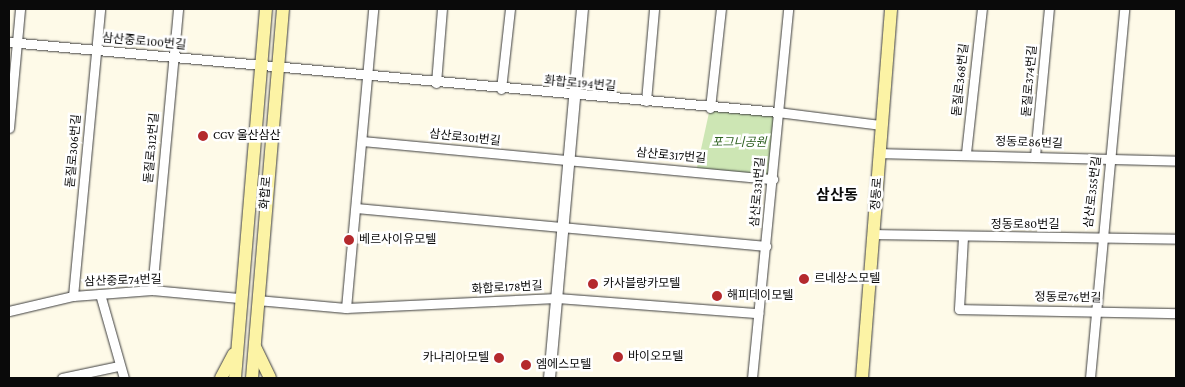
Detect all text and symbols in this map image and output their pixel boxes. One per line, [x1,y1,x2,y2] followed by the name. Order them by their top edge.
[102,31,186,53] street label: 삼산중로100번길
[950,43,972,117] street label: 돋질로368번길
[1020,44,1040,118] street label: 돋질로374번길
[544,74,616,94] street label: 화합로194번길
[142,112,162,184] street label: 돋질로312번길
[64,114,84,188] street label: 돋질로306번길
[429,127,501,149] street label: 삼산로301번길
[213,129,281,143] place label: CGV 울산삼산
[197,130,209,142] marker: CGV 울산삼산
[995,135,1063,151] street label: 정동로86번길
[711,136,767,150] park label: 포그니공원
[635,146,707,166] street label: 삼산로317번길
[1081,155,1105,229] street label: 삼산로355번길
[748,156,768,228] street label: 삼산로331번길
[257,176,275,210] street label: 화합로
[869,177,885,211] street label: 정동로
[816,187,858,205] district label: 삼산동
[991,218,1059,232] street label: 정동로80번길
[359,233,436,247] place label: 베르사이유모텔
[343,234,355,246] marker: 베르사이유모텔
[84,272,162,290] street label: 삼산중로74번길
[814,272,880,286] place label: 르네상스모텔
[798,273,810,285] marker: 르네상스모텔
[603,277,680,291] place label: 카사블랑카모텔
[587,278,599,290] marker: 카사블랑카모텔
[471,279,543,297] street label: 화합로178번길
[727,289,793,303] place label: 해피데이모텔
[711,290,723,302] marker: 해피데이모텔
[1035,290,1101,306] street label: 정동로76번길
[628,350,683,364] place label: 바이오모텔
[423,351,489,365] place label: 카나리아모텔
[612,351,624,363] marker: 바이오모텔
[493,352,505,364] marker: 카나리아모텔
[536,358,591,372] place label: 엠에스모텔
[520,359,532,371] marker: 엠에스모텔

